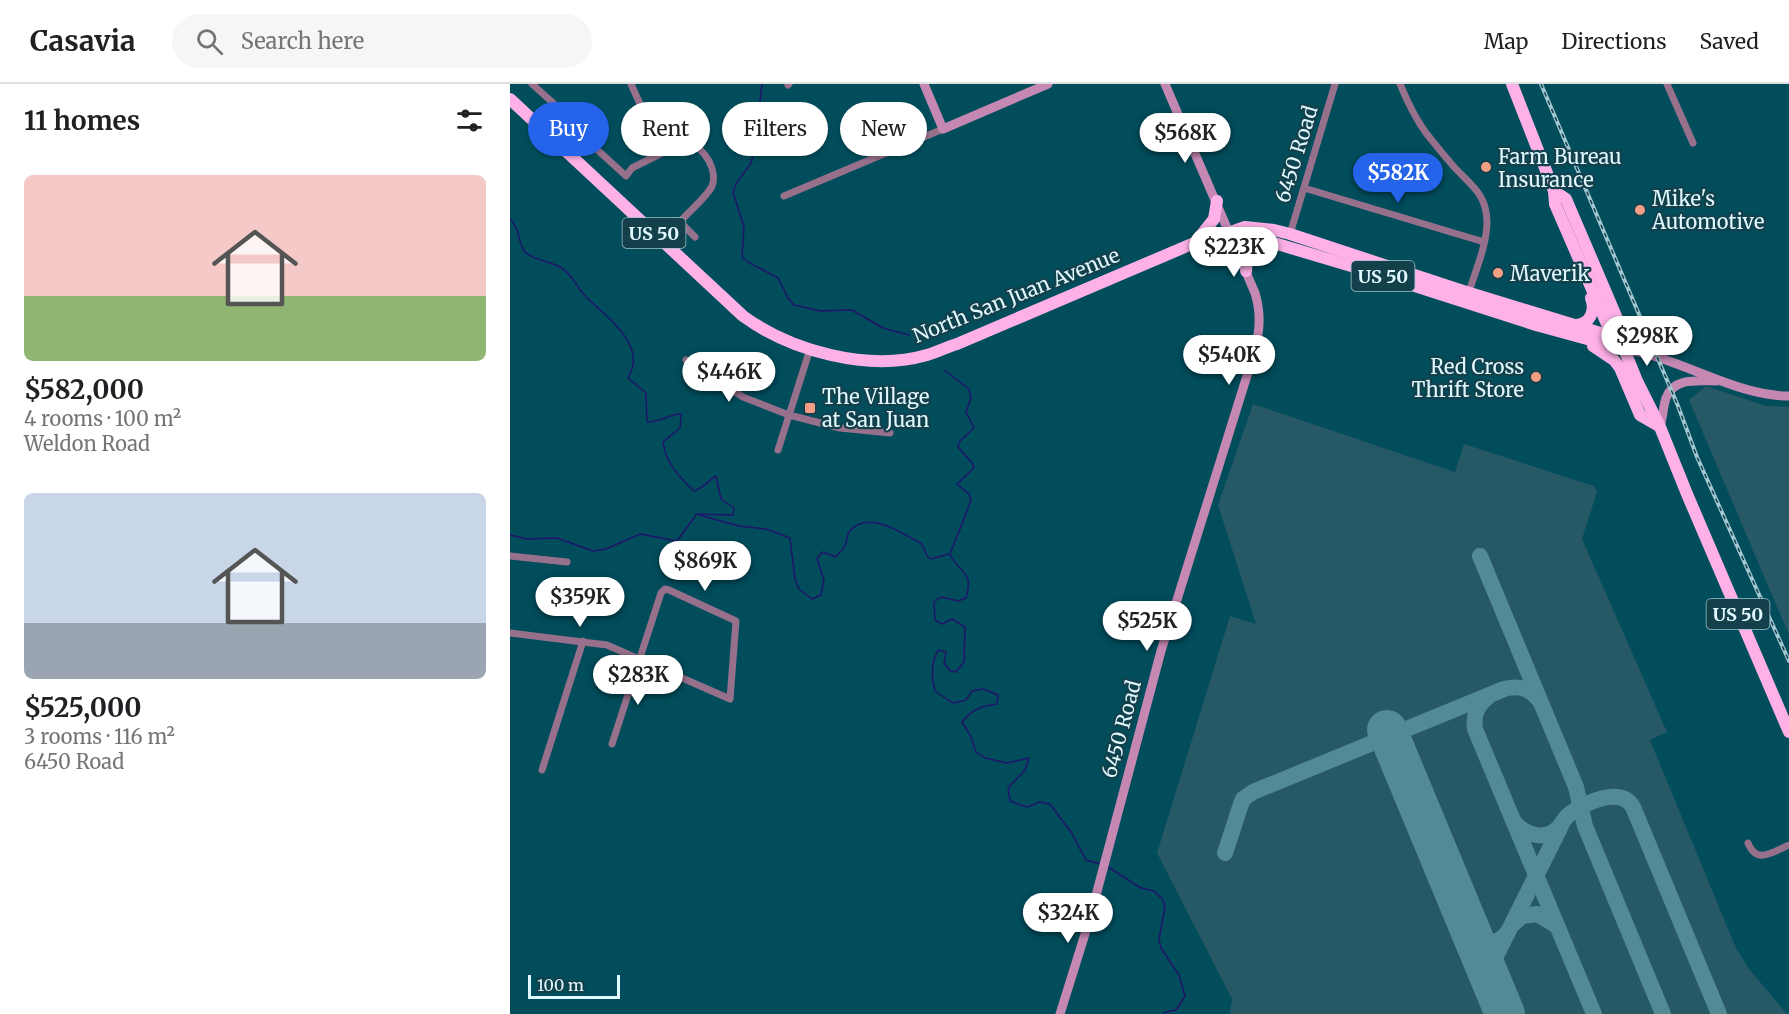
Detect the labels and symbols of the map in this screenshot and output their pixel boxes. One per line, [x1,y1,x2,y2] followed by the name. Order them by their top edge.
[1269,102,1323,206] street label: 6450 Road
[1143,113,1227,164] pin: $568K
[1498,144,1621,192] place label: Farm Bureau Insurance
[1356,153,1440,204] pin: $582K
[1479,160,1493,174] marker: Farm Bureau Insurance
[1651,186,1764,234] place label: Mike's Automotive
[1633,203,1647,217] marker: Mike's Automotive
[622,218,686,248] road number: US 50
[1192,227,1276,278] pin: $223K
[909,242,1123,348] street label: North San Juan Avenue
[1352,261,1414,291] road number: US 50
[1510,261,1590,286] place label: Maverik
[1491,266,1505,280] marker: Maverik
[1605,316,1689,367] pin: $298K
[1187,335,1271,386] pin: $540K
[687,352,771,403] pin: $446K
[1411,354,1524,402] place label: Red Cross Thrift Store
[1529,370,1543,384] marker: Red Cross Thrift Store
[822,384,929,432] place label: The Village at San Juan
[803,401,817,415] marker: The Village at San Juan
[663,541,747,592] pin: $869K
[538,577,622,628] pin: $359K
[1706,599,1770,629] road number: US 50
[1105,601,1189,652] pin: $525K
[596,655,680,706] pin: $283K
[1096,677,1146,781] street label: 6450 Road
[1026,893,1110,944] pin: $324K
[528,972,620,1000] scale bar

